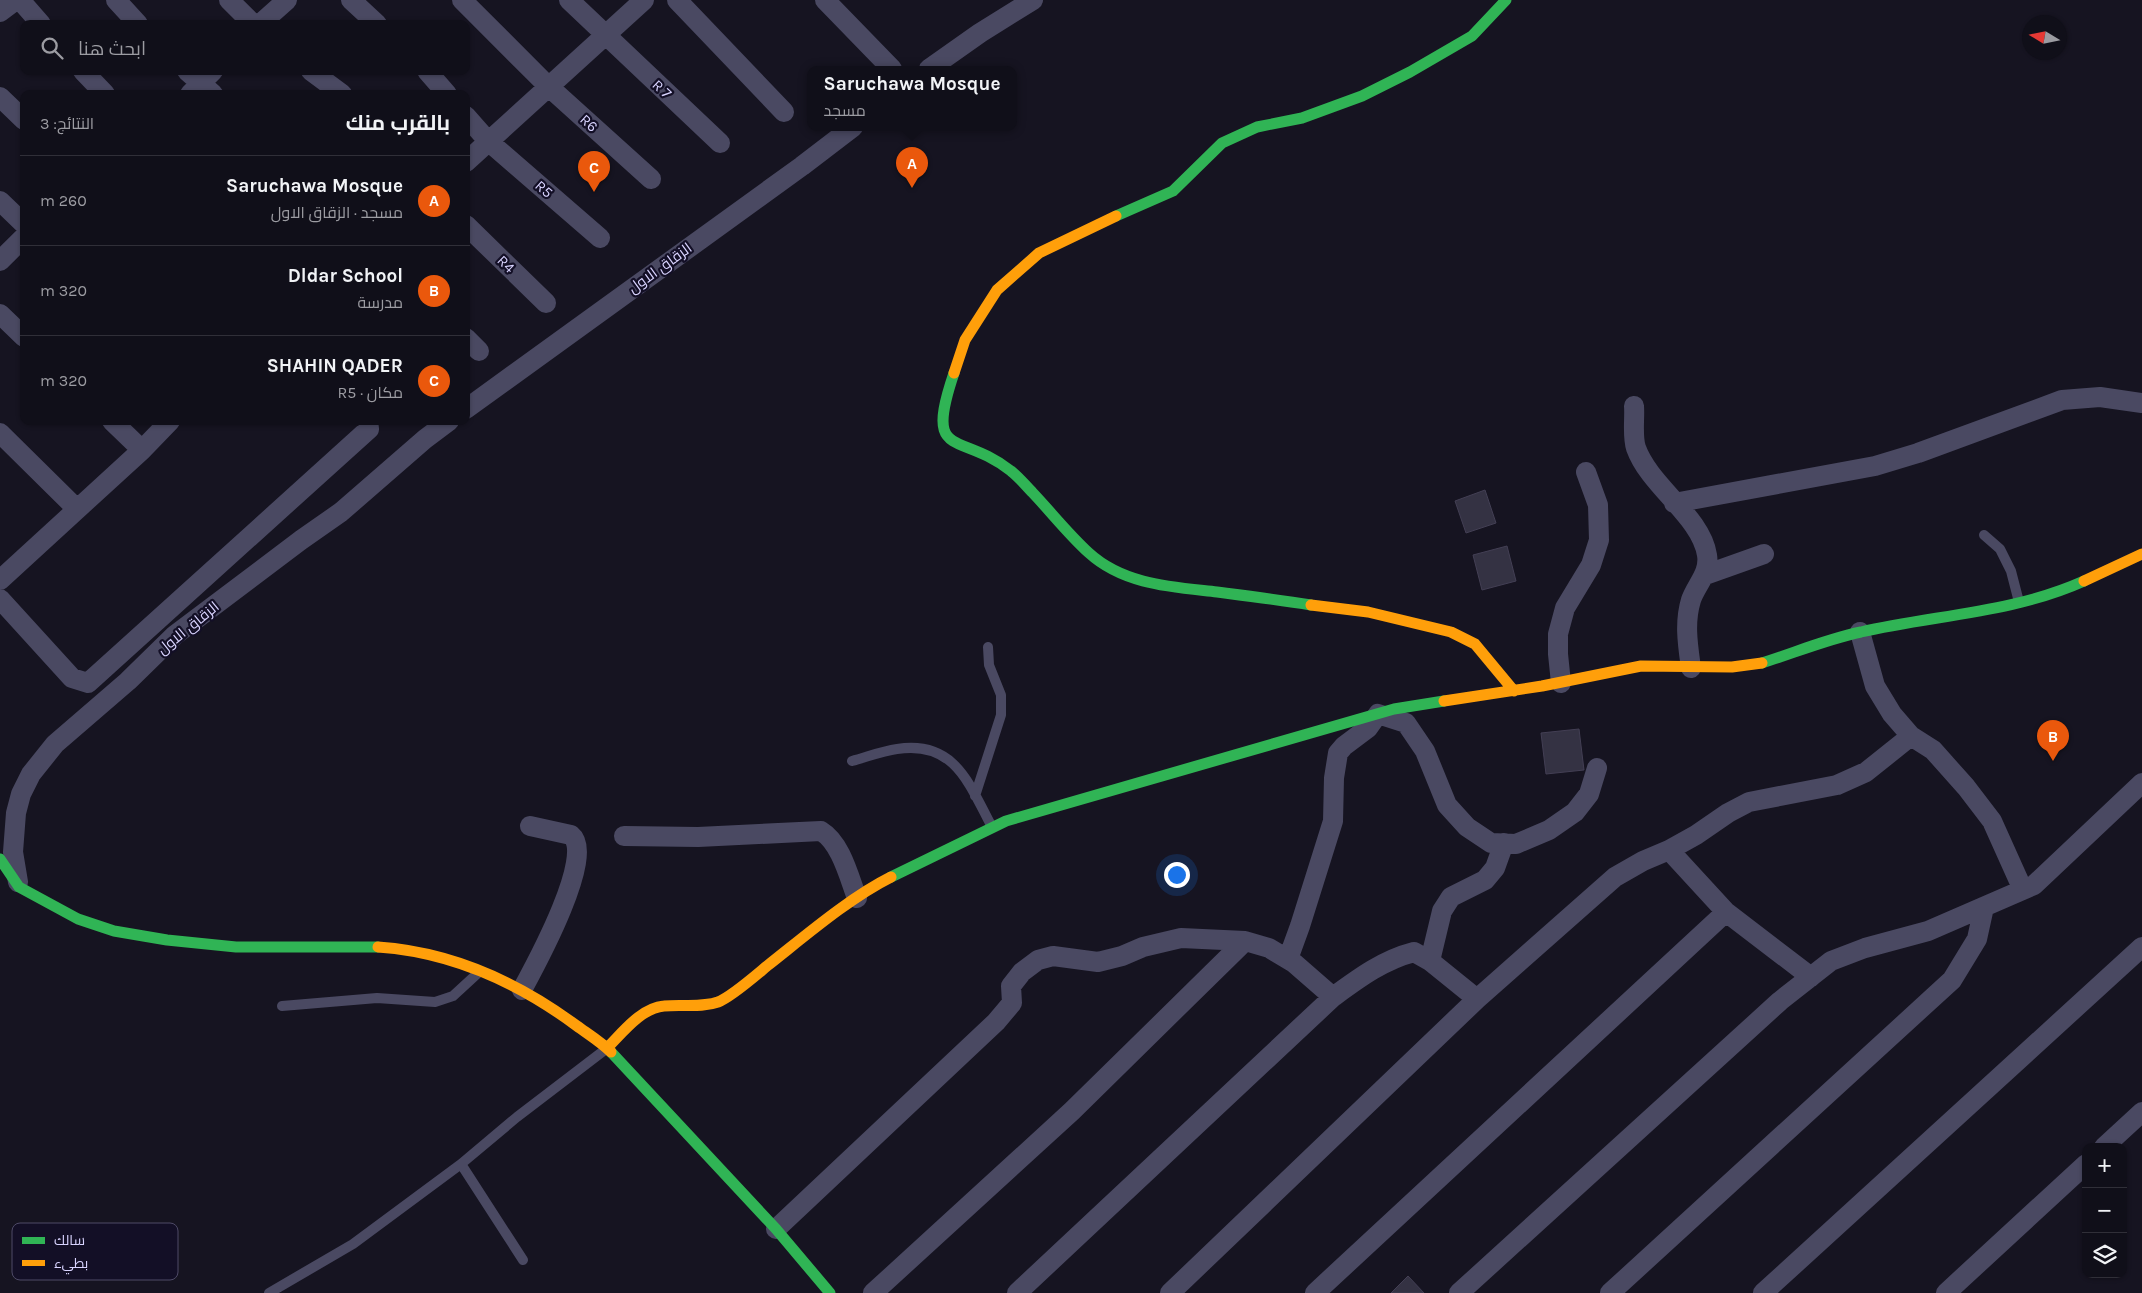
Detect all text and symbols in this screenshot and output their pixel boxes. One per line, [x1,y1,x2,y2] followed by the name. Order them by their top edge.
[2022,15,2067,60] north arrow
[20,20,470,75] search box
[38,34,66,62] icon: search
[78,38,146,60] text: ابحث هنا
[807,66,1017,131] popup
[824,73,1000,95] text: Saruchawa Mosque
[649,76,675,102] street label: R 7
[824,101,866,120] text: مسجد
[576,110,602,136] street label: R6
[346,111,450,135] text: بالقرب منك
[40,114,94,133] text: النتائج: 3
[896,147,928,188] pin: A
[578,151,610,192] pin: C
[226,175,403,197] text: Saruchawa Mosque
[531,176,557,202] street label: R5
[40,191,87,210] text: 260 m
[429,191,439,210] text: A
[271,203,403,222] text: مسجد · الزقاق الاول
[625,239,696,298] street label: الزقاق الاول
[493,251,519,277] street label: R4
[288,265,403,287] text: Dldar School
[40,281,87,300] text: 320 m
[429,281,439,300] text: B
[357,293,403,312] text: مدرسة
[267,355,403,377] text: SHAHIN QADER
[40,371,87,390] text: 320 m
[429,371,439,390] text: C
[338,383,403,402] text: مكان · R5
[153,598,223,659] street label: الزقاق الاول
[2037,720,2069,761] pin: B
[1164,862,1190,888] your location
[2082,1143,2127,1278] map controls
[2082,1143,2127,1188] button: +
[2082,1188,2127,1233] button: −
[12,1223,178,1280] legend
[54,1232,85,1249] text: سالك
[2082,1233,2127,1278] button: layers
[54,1255,88,1275] text: بطيء

